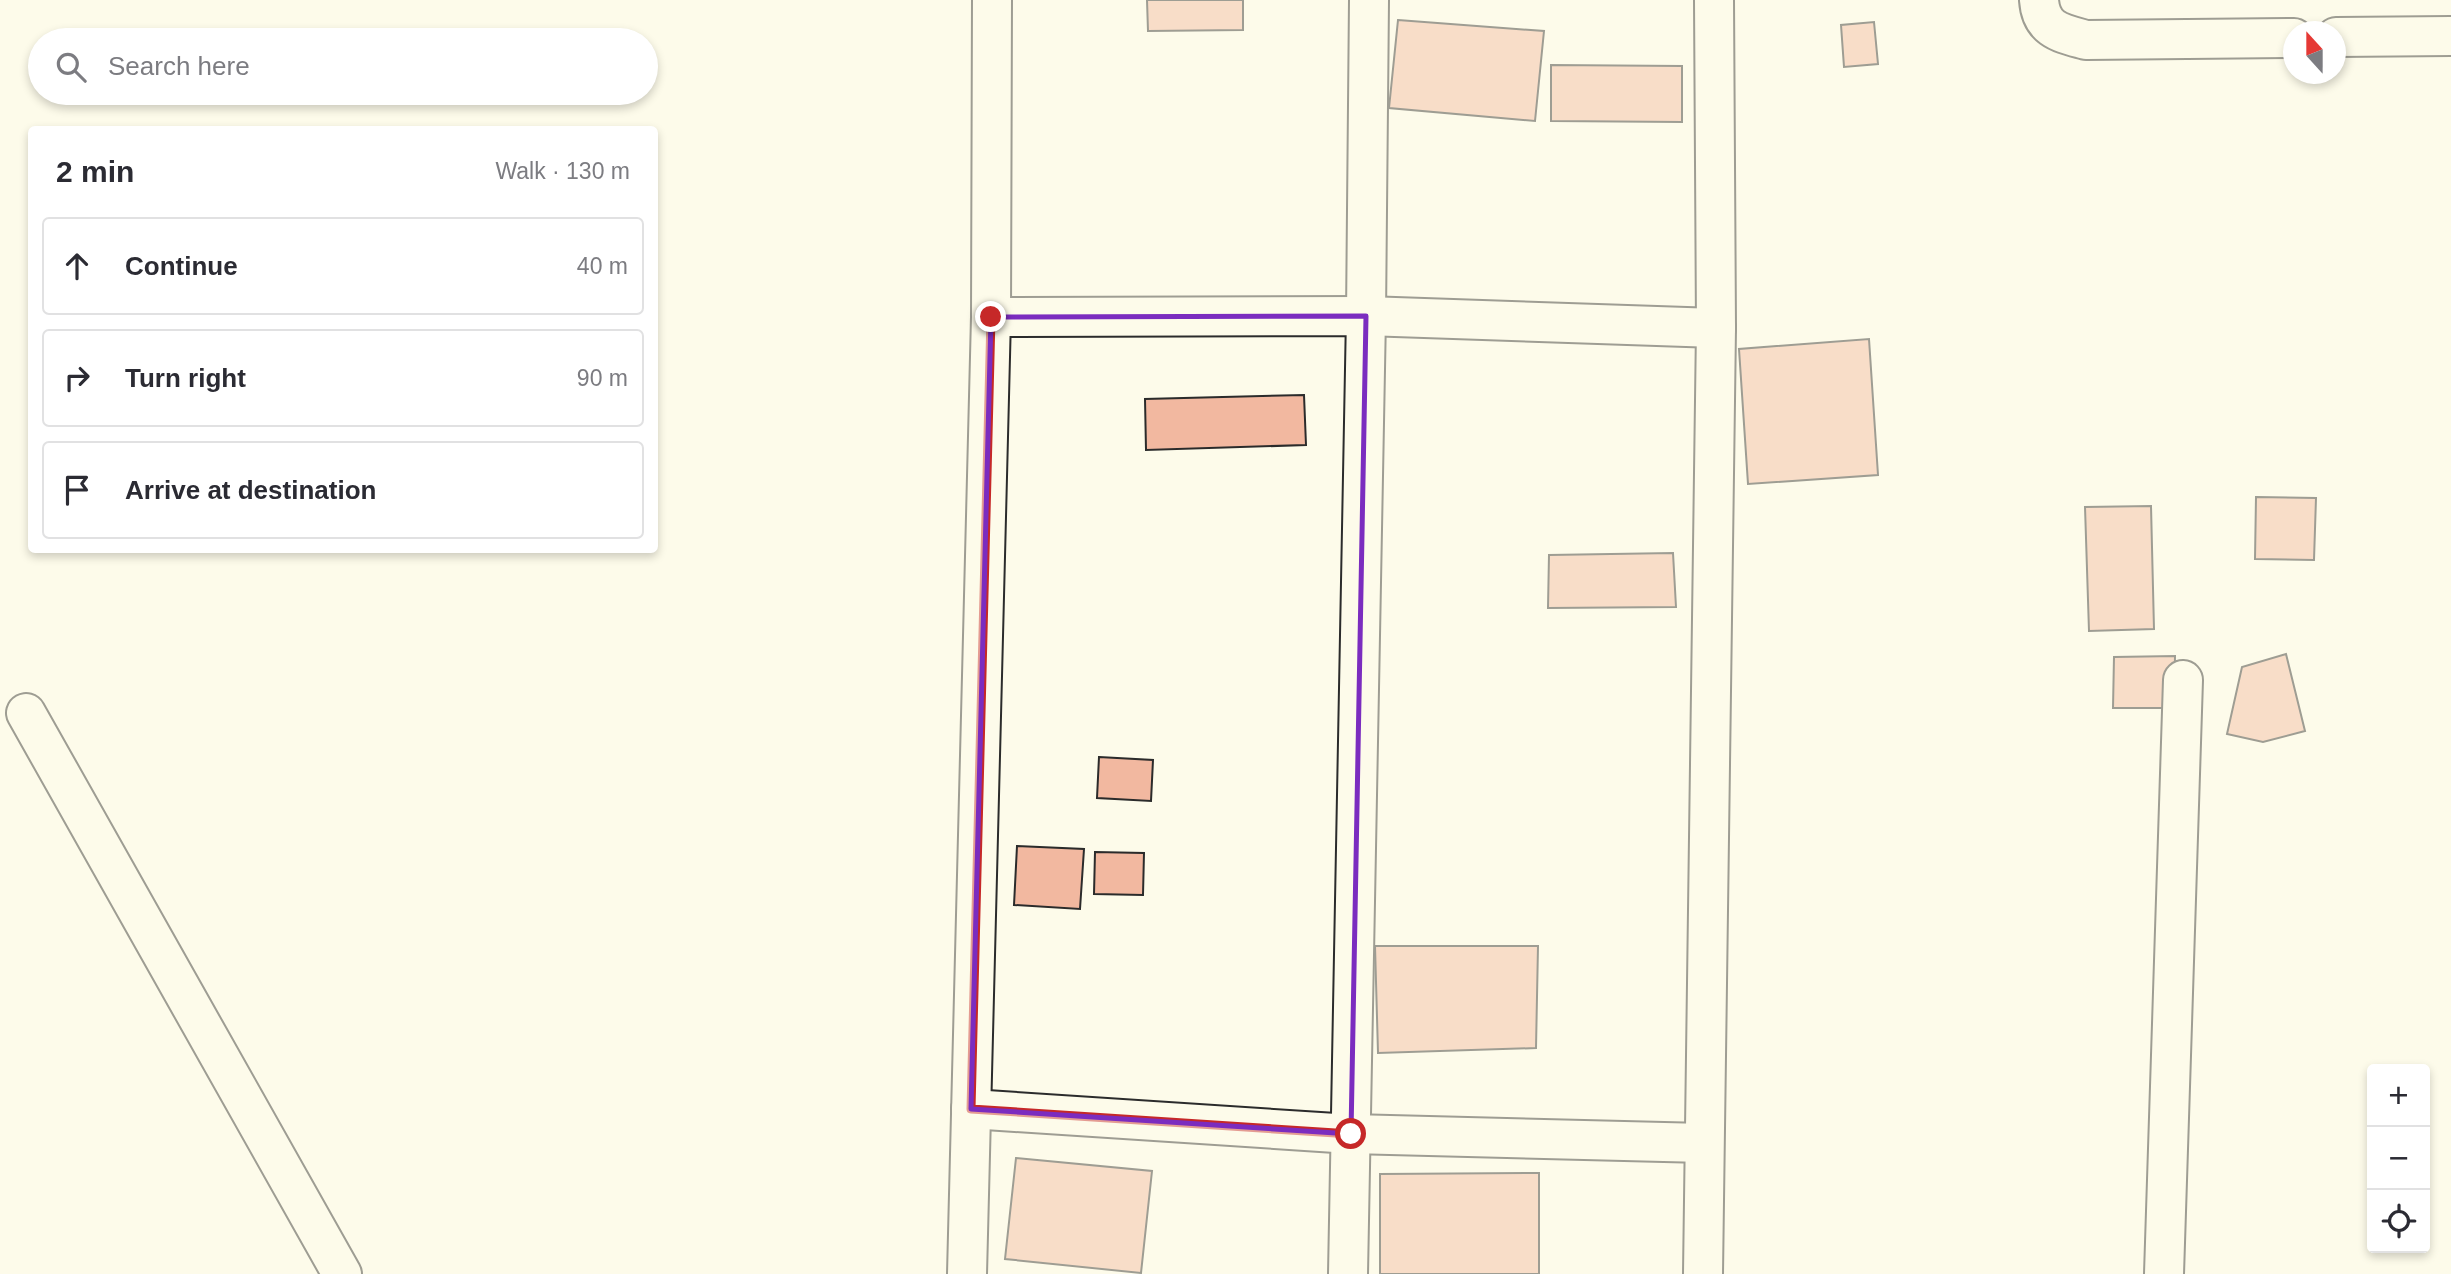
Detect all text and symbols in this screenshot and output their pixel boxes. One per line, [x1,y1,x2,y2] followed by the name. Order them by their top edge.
[2283,21,2346,84] north arrow
[28,28,658,105] search box
[52,48,90,86] icon: search
[108,51,250,81] text: Search here
[56,155,134,188] text: 2 min
[495,158,630,184] text: Walk · 130 m
[58,247,96,285] icon: ahead
[125,251,238,281] text: Continue
[577,253,628,279] text: 40 m
[975,301,1006,332] route end
[58,359,96,397] icon: right
[125,363,246,393] text: Turn right
[577,365,628,391] text: 90 m
[58,471,96,509] icon: arrive
[125,475,376,505] text: Arrive at destination
[2367,1064,2430,1253] map controls
[2367,1064,2430,1127] button: +
[1335,1118,1366,1149] route start
[2367,1127,2430,1190] button: −
[2367,1190,2430,1253] button: locate

